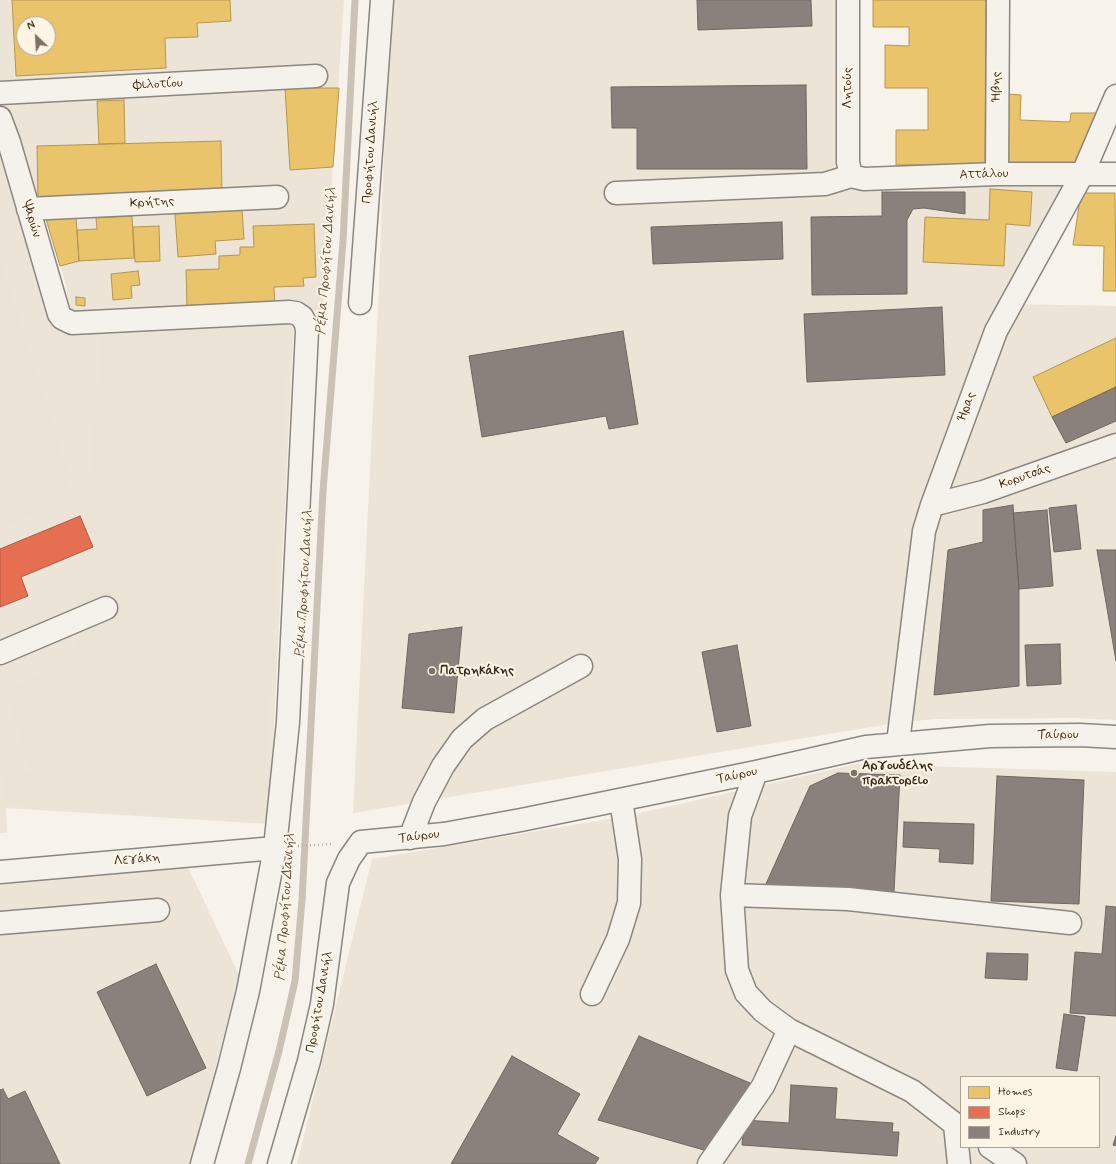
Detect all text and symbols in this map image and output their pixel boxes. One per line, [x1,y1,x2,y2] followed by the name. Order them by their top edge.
[16,16,56,56] north arrow
[25,18,38,34] text: N
[840,67,856,109] street label: Λητούς
[989,71,1005,103] street label: Ήβης
[133,76,183,94] street label: Φιλοτίου
[360,100,382,204] street label: Προφήτου Δανιήλ
[959,166,1009,184] street label: Αττάλου
[313,187,341,335] water label: Ρέμα Προφήτου Δανιήλ
[129,194,175,212] street label: Κρήτης
[18,199,44,239] street label: Ψαρών
[954,390,980,424] street label: Ήρας
[997,461,1053,493] street label: Κορυτσάς
[293,510,317,658] water label: Ρέμα Προφήτου Δανιήλ
[440,663,514,679] place label: Πατρηκάκης
[427,666,437,676] marker: Πατρηκάκης
[1037,727,1079,743] street label: Ταύρου
[862,758,933,789] place label: Αργουδελης πρακτορειο
[715,764,759,788] street label: Ταύρου
[849,768,859,778] marker: Αργουδελης πρακτορειο
[397,827,441,847] street label: Ταύρου
[272,833,300,981] water label: Ρέμα Προφήτου Δανιήλ
[113,850,161,870] street label: Λεγάκη
[303,950,337,1054] street label: Προφήτου Δανιήλ
[960,1076,1100,1148] legend
[998,1084,1033,1100] text: Homes
[998,1104,1025,1120] text: Shops
[998,1124,1040,1140] text: Industry

